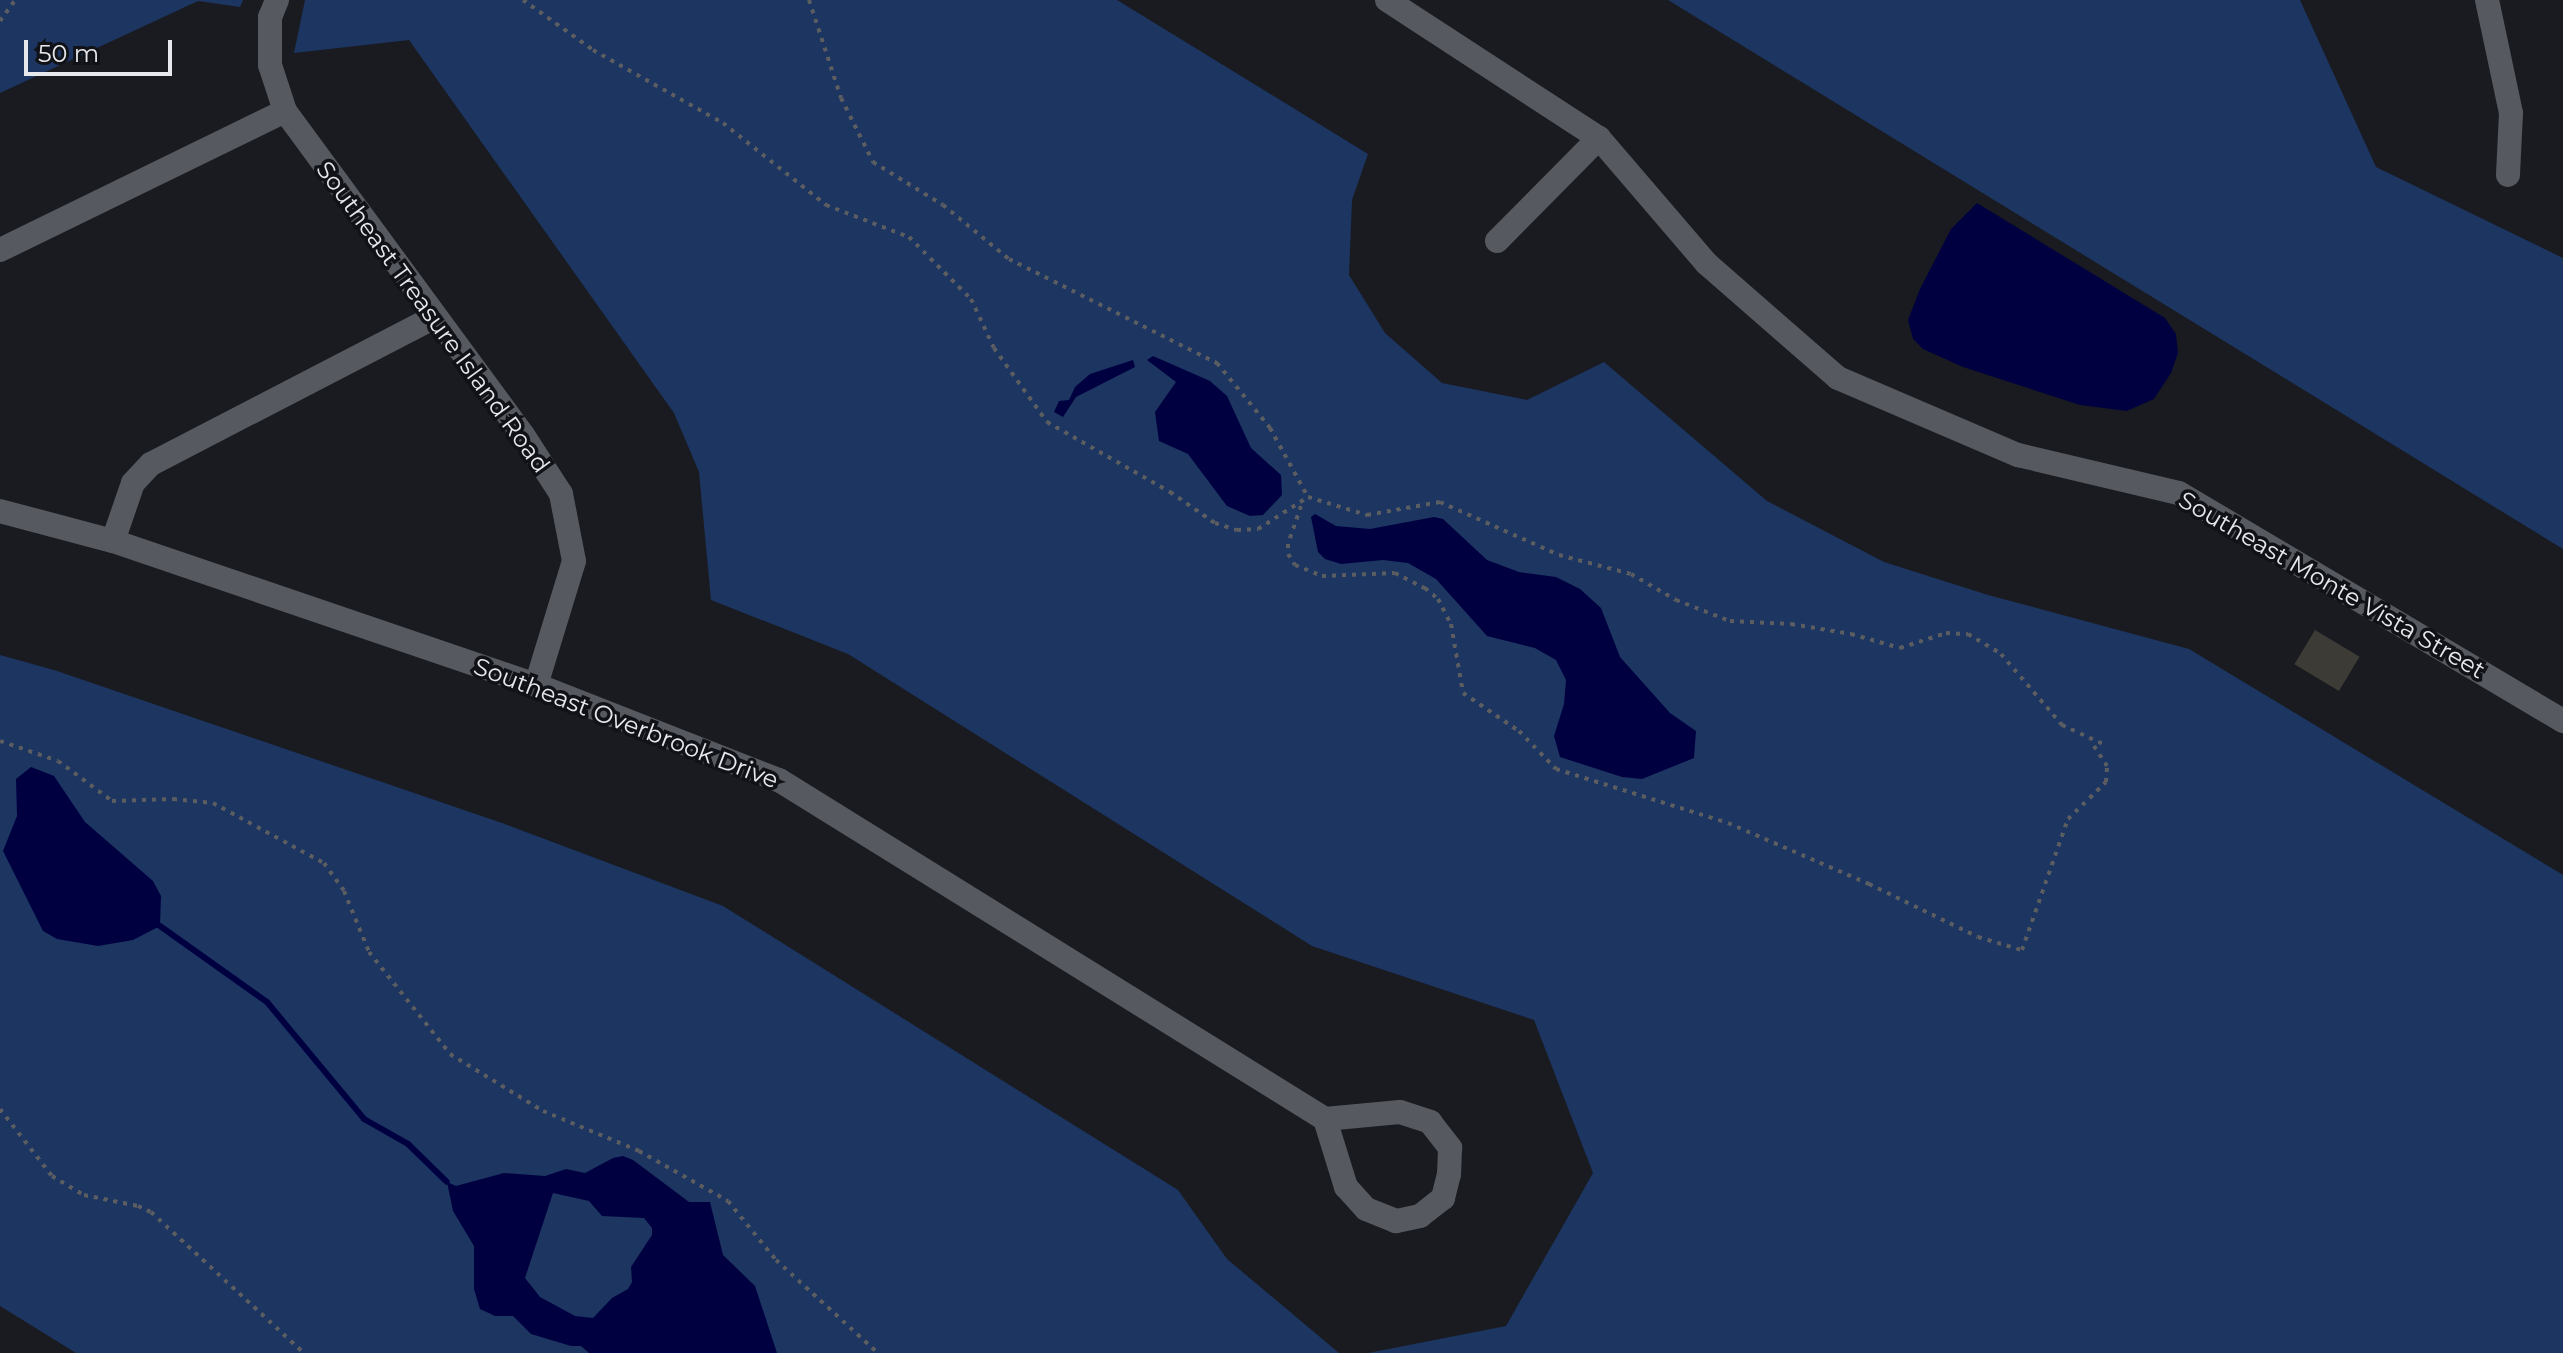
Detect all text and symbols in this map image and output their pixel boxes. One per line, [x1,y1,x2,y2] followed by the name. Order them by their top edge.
[28,24,176,74] scale bar
[38,39,99,68] text: 50 m
[310,156,556,478] street label: Southeast Treasure Island Road
[2174,485,2490,685] street label: Southeast Monte Vista Street
[470,652,782,794] street label: Southeast Overbrook Drive

